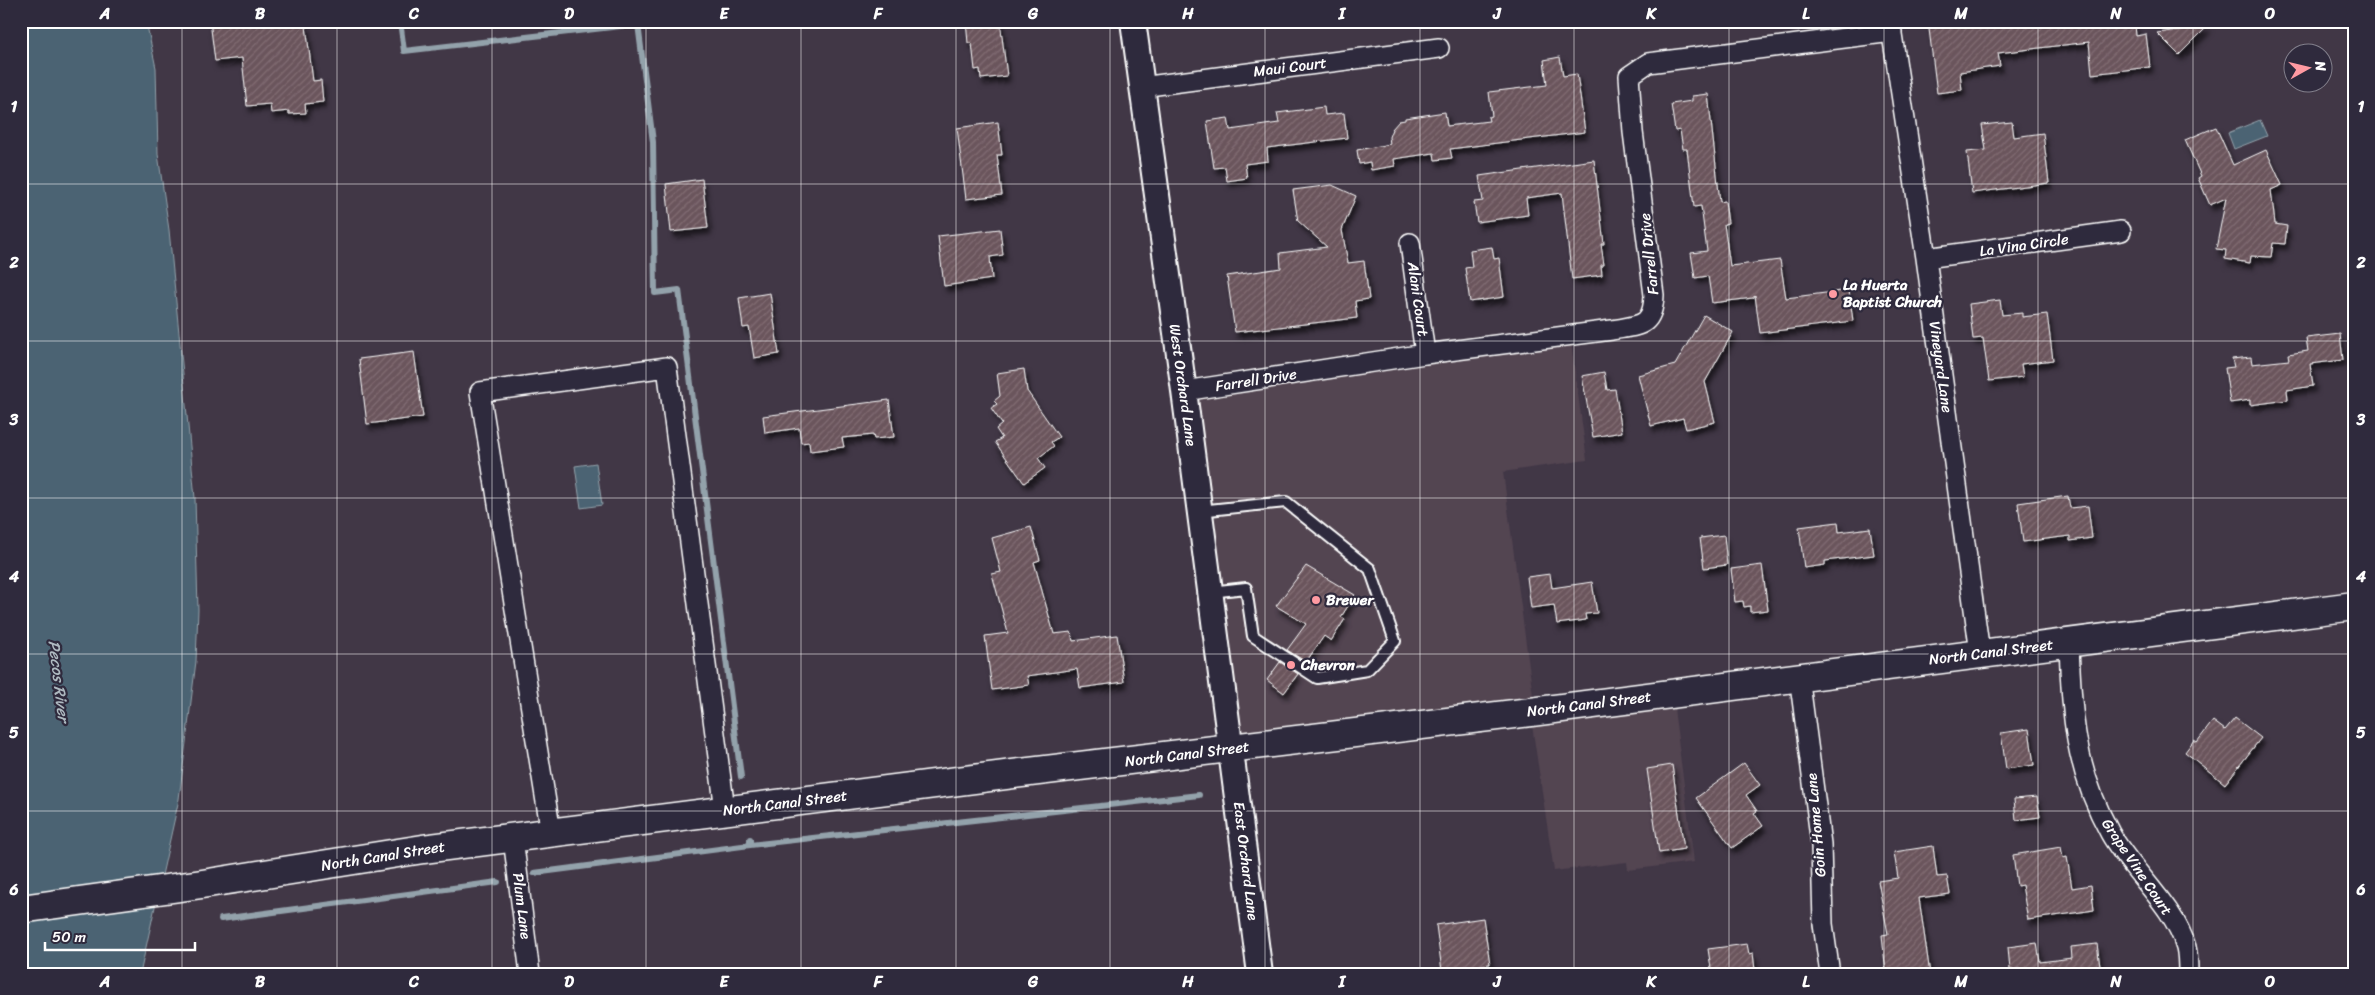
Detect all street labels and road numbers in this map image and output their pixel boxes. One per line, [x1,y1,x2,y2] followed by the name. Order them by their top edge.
[1252,50,1329,84] street label: Maui Court
[1632,212,1666,296] street label: Farrell Drive
[1978,226,2070,264] street label: La Vina Circle
[1400,259,1436,339] street label: Alani Court
[1922,319,1960,415] street label: Vineyard Lane
[1162,322,1204,448] street label: West Orchard Lane
[1213,361,1299,399] street label: Farrell Drive
[1927,631,2055,673] street label: North Canal Street
[1525,683,1653,725] street label: North Canal Street
[1123,733,1251,775] street label: North Canal Street
[1799,772,1833,878] street label: Goin Home Lane
[721,782,849,824] street label: North Canal Street
[1226,800,1266,922] street label: East Orchard Lane
[2095,813,2180,921] street label: Grape Vine Court
[319,833,447,879] street label: North Canal Street
[505,871,539,941] street label: Plum Lane

